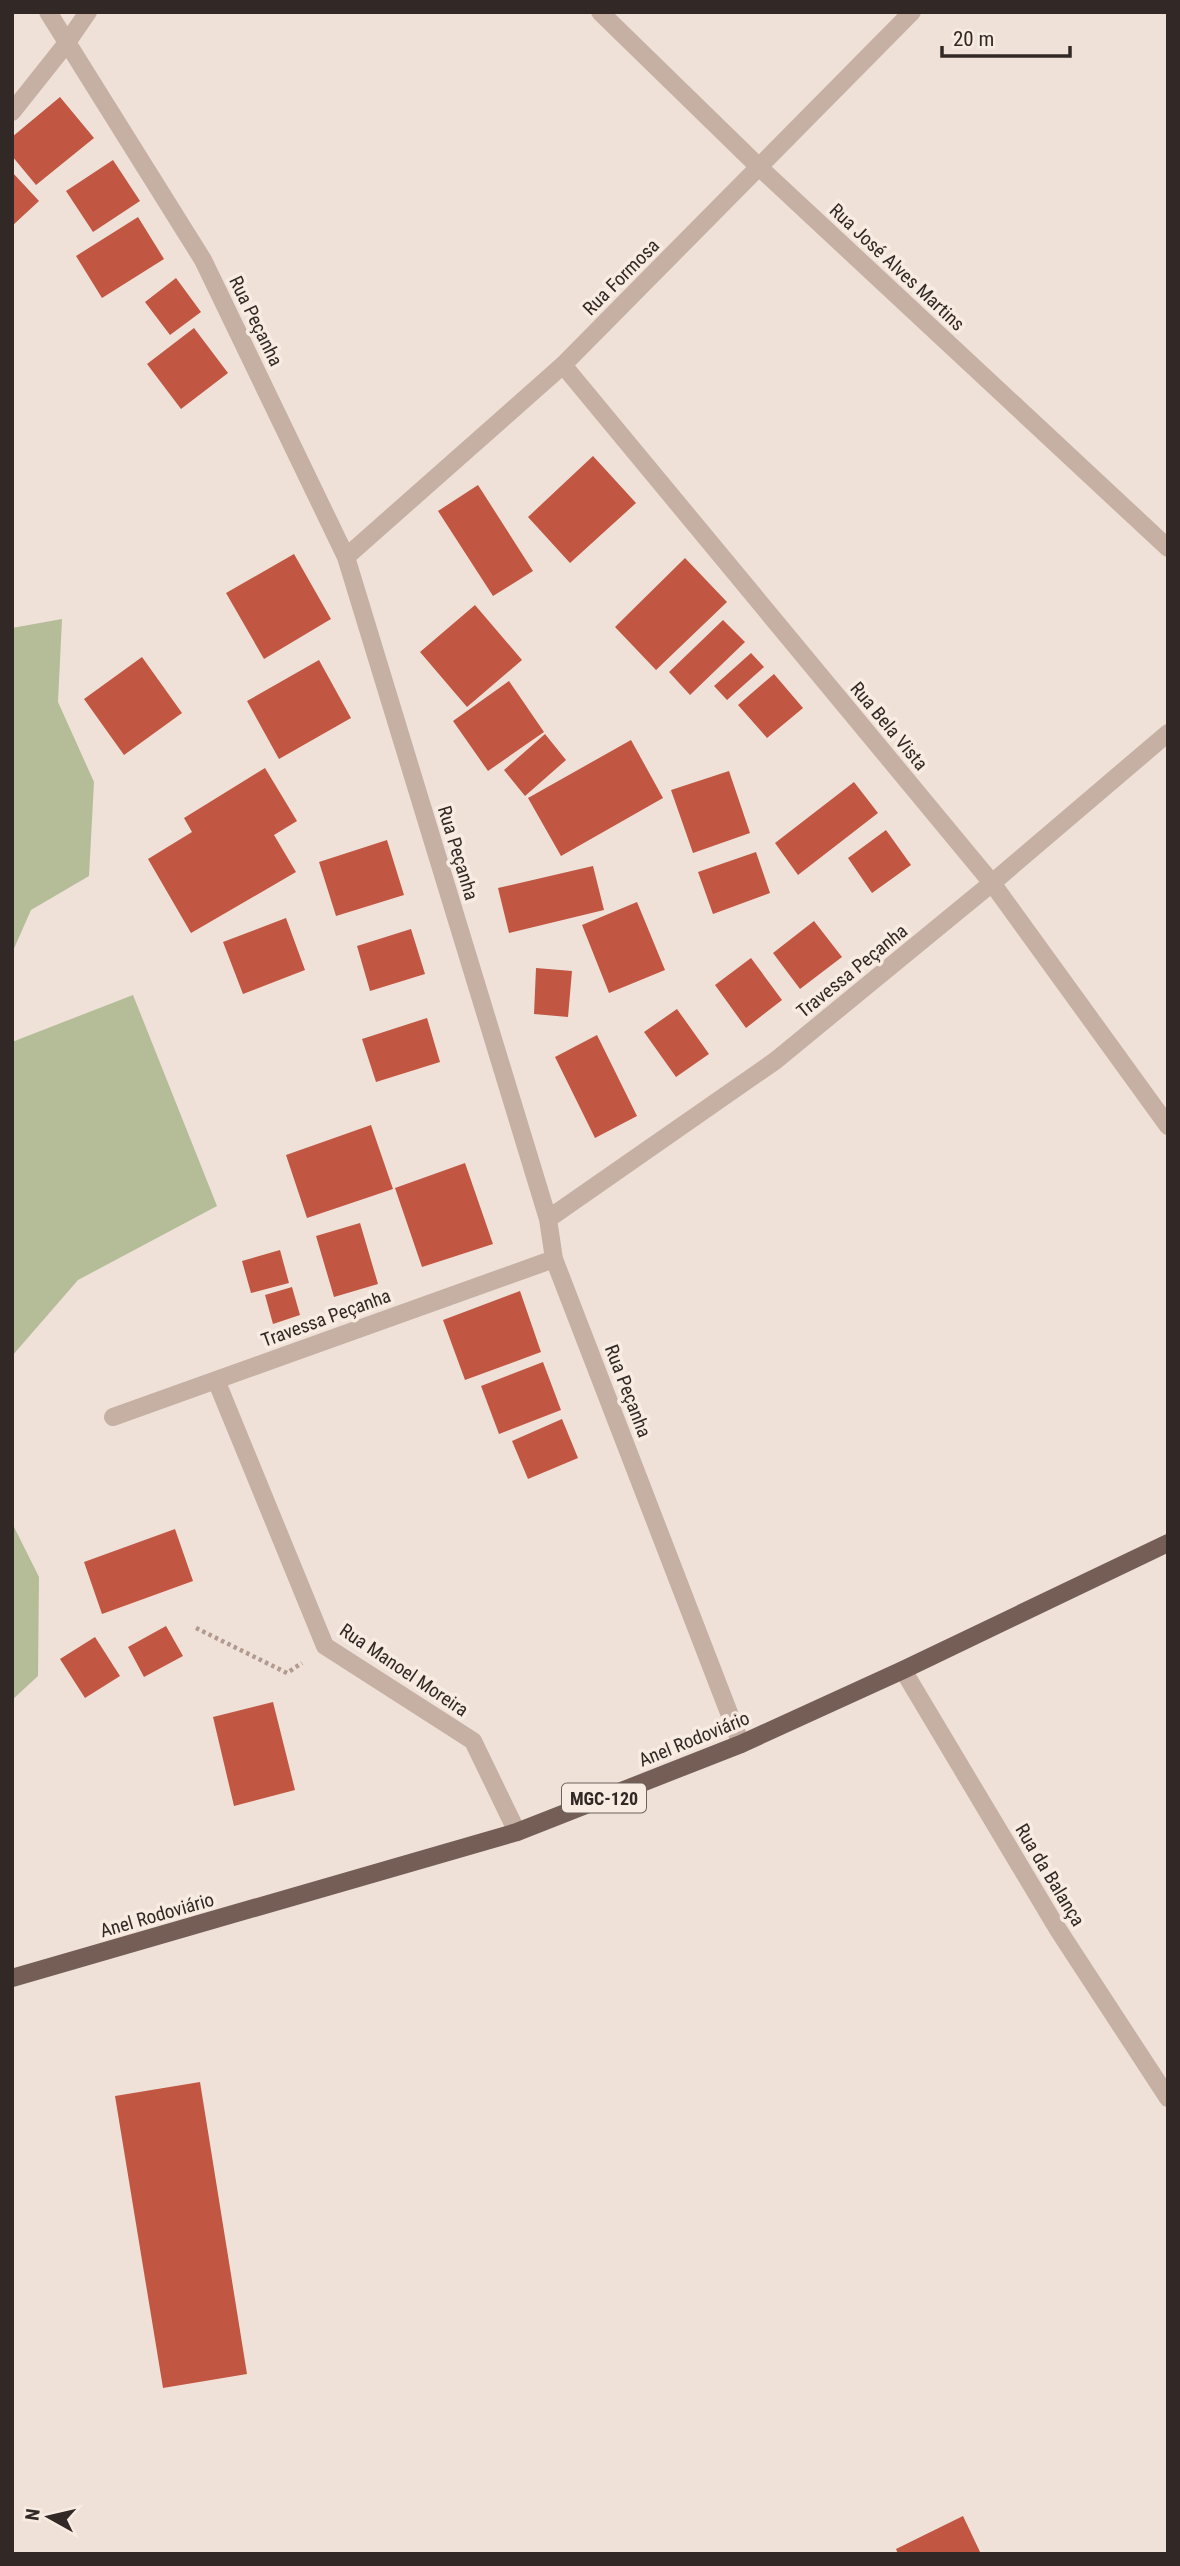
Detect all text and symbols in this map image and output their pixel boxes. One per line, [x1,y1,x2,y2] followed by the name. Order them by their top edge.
[942,14,1070,58] scale bar
[953,27,994,51] text: 20 m
[825,199,969,335] street label: Rua José Alves Martins
[578,234,664,320] street label: Rua Formosa
[224,272,288,370] street label: Rua Peçanha
[845,677,933,775] street label: Rua Bela Vista
[433,803,483,903] street label: Rua Peçanha
[792,919,912,1023] street label: Travessa Peçanha
[258,1284,394,1352] street label: Travessa Peçanha
[600,1341,656,1441] street label: Rua Peçanha
[335,1619,473,1721] street label: Rua Manoel Moreira
[635,1706,753,1772] street label: Anel Rodoviário
[562,1783,646,1812] road number: MGC-120
[1010,1820,1090,1930] street label: Rua da Balança
[97,1888,217,1942] street label: Anel Rodoviário
[14,2482,84,2552] north arrow
[20,2507,45,2522] text: N

